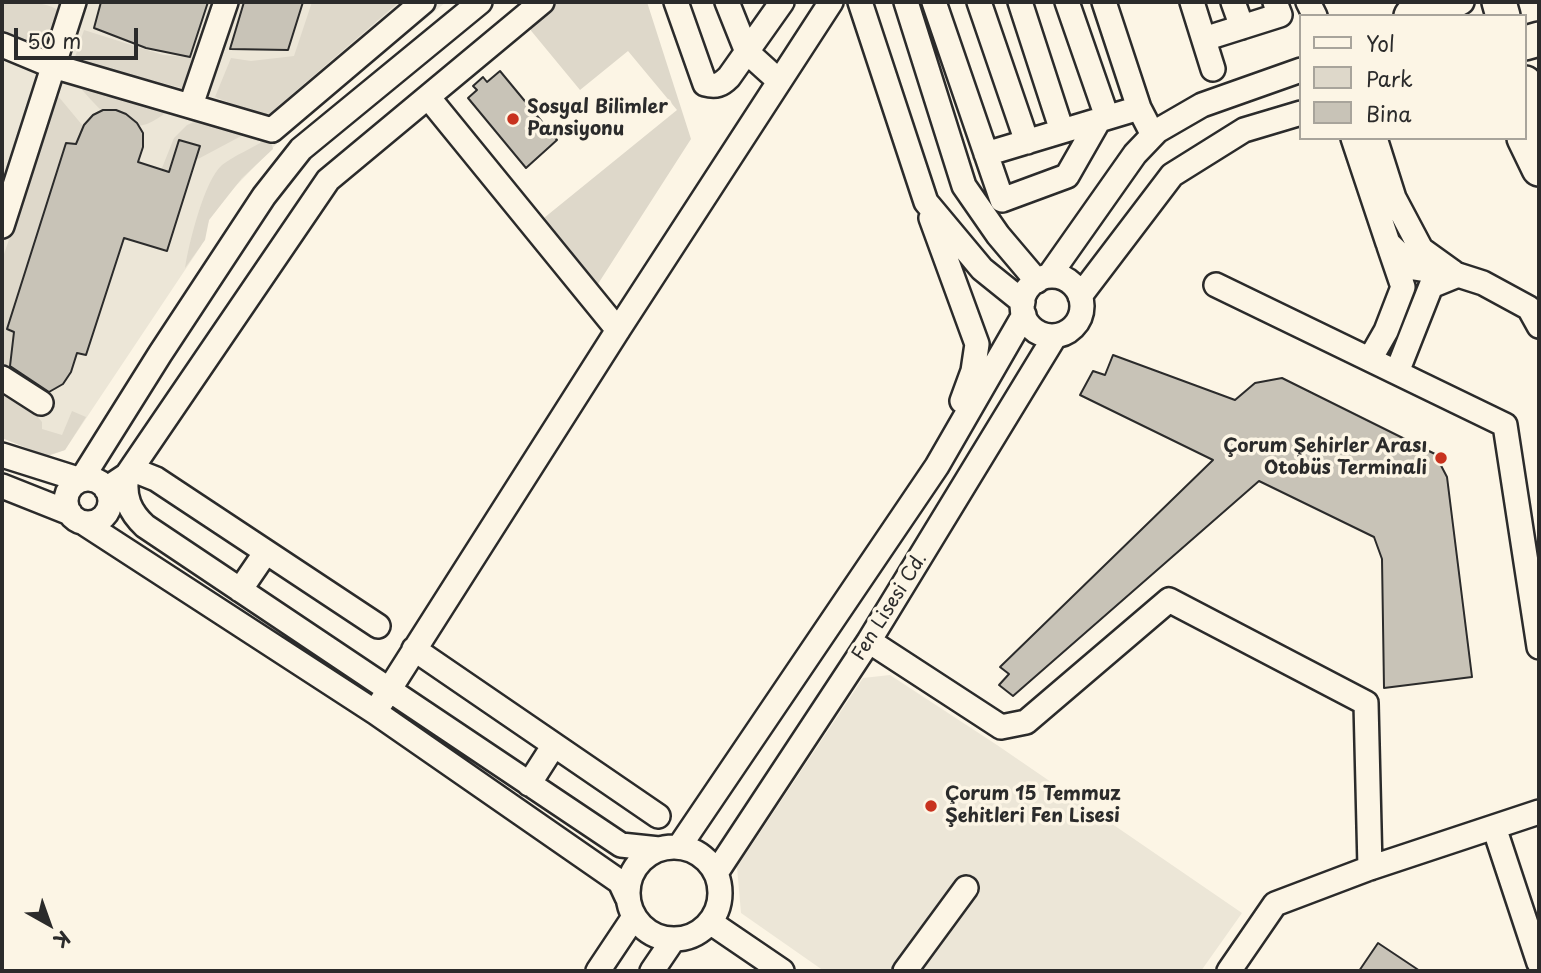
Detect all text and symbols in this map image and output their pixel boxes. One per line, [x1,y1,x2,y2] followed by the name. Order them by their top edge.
[18,14,142,58] scale bar
[1300,14,1527,140] legend
[27,24,81,56] text: 50 m
[1366,27,1395,59] text: Yol
[1366,62,1413,94] text: Park
[527,97,668,141] place label: Sosyal Bilimler Pansiyonu
[1366,97,1411,129] text: Bina
[505,111,521,127] marker: Sosyal Bilimler Pansiyonu
[1223,436,1427,480] place label: Çorum Şehirler Arası Otobüs Terminali
[1433,450,1449,466] marker: Çorum Şehirler Arası Otobüs Terminali
[848,549,932,665] street label: Fen Lisesi Cd.
[945,784,1121,828] place label: Çorum 15 Temmuz Şehitleri Fen Lisesi
[923,798,939,814] marker: Çorum 15 Temmuz Şehitleri Fen Lisesi
[14,889,84,959] north arrow
[48,925,77,955] text: K

